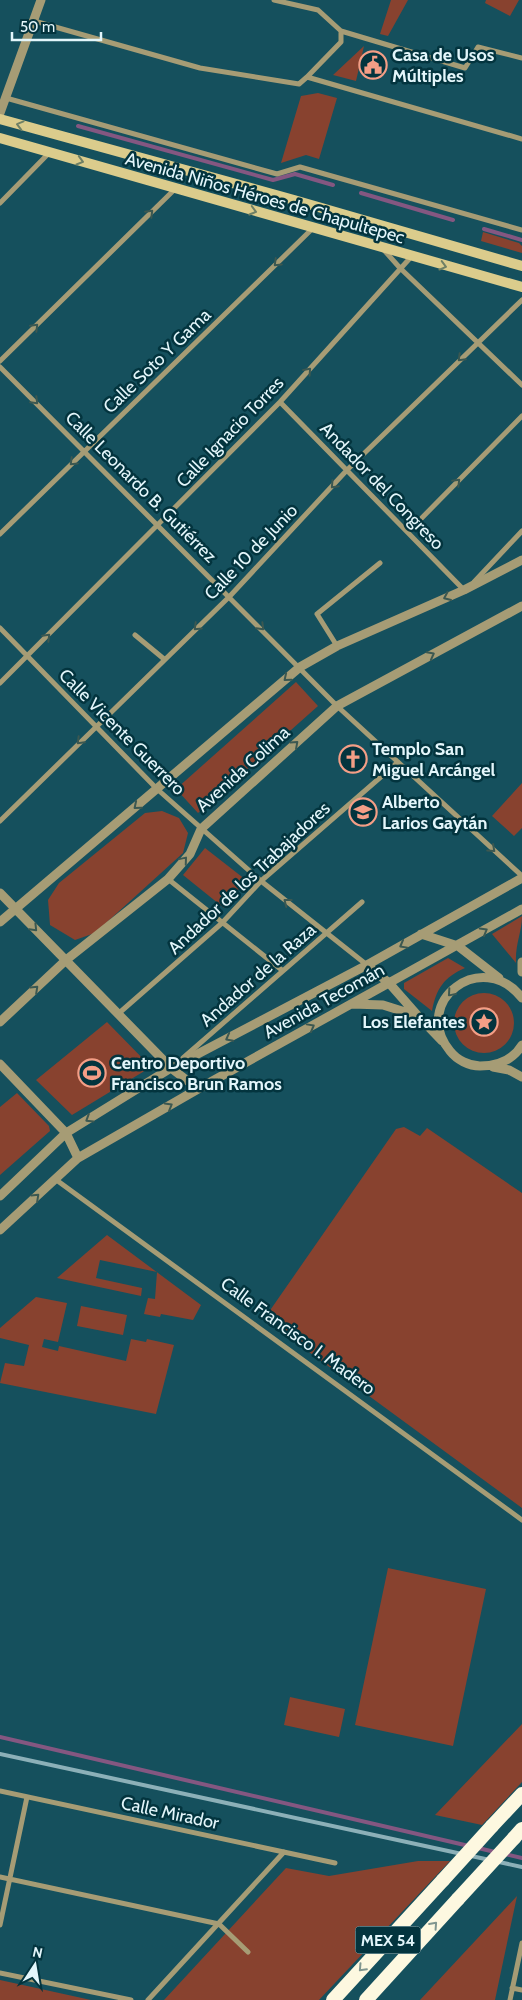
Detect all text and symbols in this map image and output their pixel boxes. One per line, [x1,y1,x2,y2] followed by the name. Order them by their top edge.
[12,10,101,42] scale bar
[20,18,55,36] text: 50 m
[392,44,495,87] place label: Casa de Usos Múltiples
[358,50,388,80] public building icon: Casa de Usos Múltiples
[17,120,25,130] one-way arrow
[123,148,407,248] street label: Avenida Niños Héroes de Chapultepec
[76,156,84,166] one-way arrow
[249,206,257,216] one-way arrow
[145,210,154,219] one-way arrow
[274,257,283,266] one-way arrow
[439,260,448,271] one-way arrow
[99,304,216,418] street label: Calle Soto Y Gama
[29,324,38,333] one-way arrow
[458,352,467,361] one-way arrow
[302,367,311,376] one-way arrow
[172,372,288,492] street label: Calle Ignacio Torres
[29,395,38,404] one-way arrow
[61,407,222,568] street label: Calle Leonardo B. Gutiérrez
[315,418,449,554] street label: Andador del Congreso
[70,457,79,466] one-way arrow
[451,478,460,487] one-way arrow
[331,479,340,488] one-way arrow
[200,499,302,605] street label: Calle 10 de Junio
[443,591,452,602] one-way arrow
[194,621,203,630] one-way arrow
[255,621,264,630] one-way arrow
[41,633,50,642] one-way arrow
[425,652,434,662] one-way arrow
[54,664,190,800] street label: Calle Vicente Guerrero
[284,672,293,681] one-way arrow
[192,721,295,817] street label: Avenida Colima
[77,735,86,744] one-way arrow
[372,738,495,781] place label: Templo San Miguel Arcángel
[290,740,299,749] one-way arrow
[338,744,368,774] church icon: Templo San Miguel Arcángel
[382,791,487,834] place label: Alberto Larios Gaytán
[163,797,335,959] street label: Andador de los Trabajadores
[348,797,378,827] school or university icon: Alberto Larios Gaytán
[133,800,142,809] one-way arrow
[486,843,495,852] one-way arrow
[179,857,187,866] one-way arrow
[284,899,293,908] one-way arrow
[196,919,321,1031] street label: Andador de la Raza
[28,922,37,931] one-way arrow
[479,928,488,938] one-way arrow
[400,938,409,948] one-way arrow
[260,959,388,1043] street label: Avenida Tecomán
[30,986,39,995] one-way arrow
[447,987,456,996] one-way arrow
[469,1007,499,1037] place icon: Los Elefantes
[362,1011,465,1033] place label: Los Elefantes
[306,1023,315,1033] one-way arrow
[225,1032,234,1042] one-way arrow
[111,1052,282,1095] place label: Centro Deportivo Francisco Brun Ramos
[77,1058,107,1088] sports icon: Centro Deportivo Francisco Brun Ramos
[164,1102,173,1112] one-way arrow
[85,1113,94,1122] one-way arrow
[30,1194,39,1203] one-way arrow
[216,1272,380,1400] street label: Calle Francisco I. Madero
[119,1792,221,1834] street label: Calle Mirador
[428,1922,437,1931] one-way arrow
[356,1926,420,1954] road number: MEX 54
[10,1940,60,1990] north arrow
[31,1942,44,1962] text: N
[359,1962,368,1971] one-way arrow

